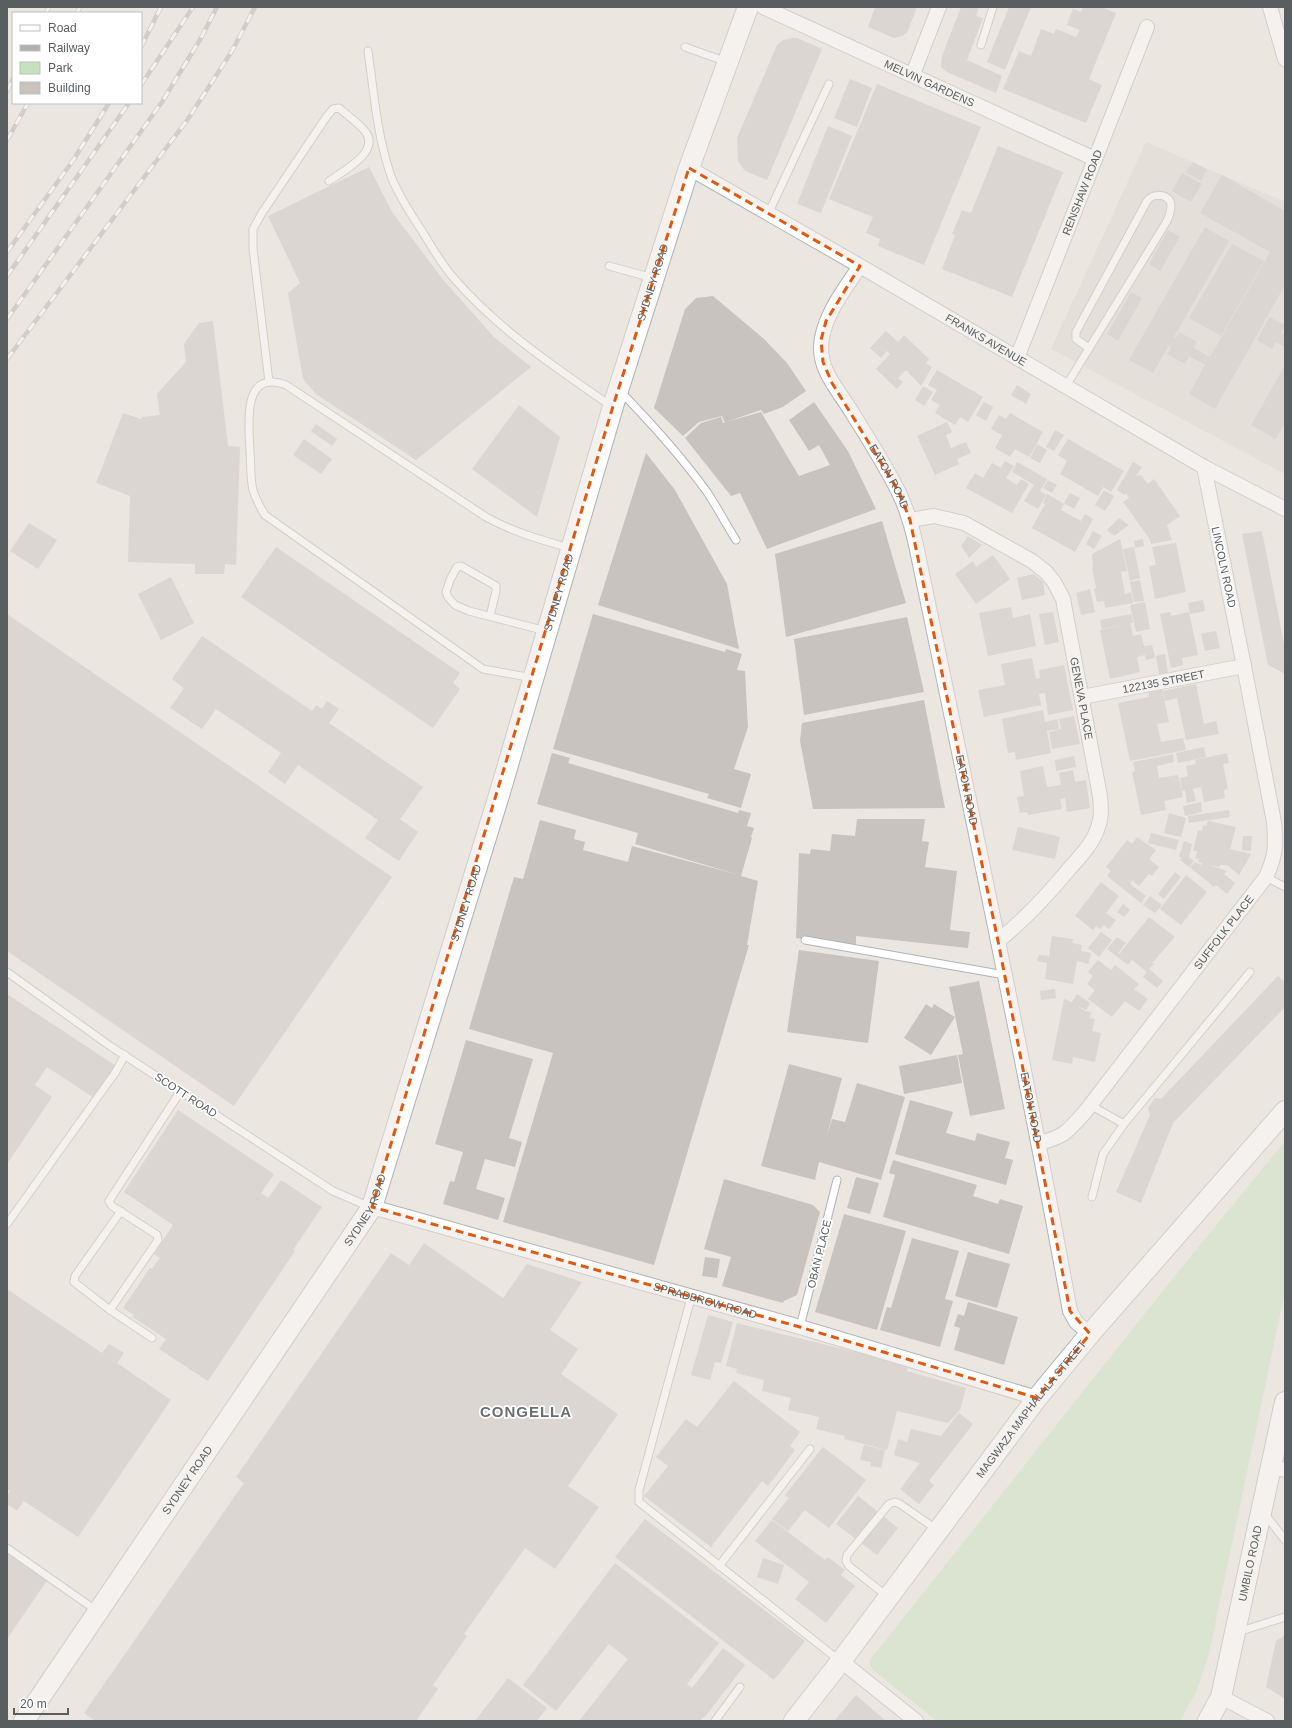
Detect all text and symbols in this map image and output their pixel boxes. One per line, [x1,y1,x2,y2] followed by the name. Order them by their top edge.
[12,12,142,104] legend
[48,21,77,35] text: Road
[48,41,90,55] text: Railway
[882,57,976,109] street label: MELVIN GARDENS
[48,61,74,75] text: Park
[48,81,91,95] text: Building
[1060,148,1104,237] street label: RENSHAW ROAD
[635,242,670,322] street label: SYDNEY ROAD
[943,311,1029,368] street label: FRANKS AVENUE
[867,442,911,511] street label: EATON ROAD
[1210,525,1238,609] street label: LINCOLN ROAD
[541,552,576,632] street label: SYDNEY ROAD
[1068,656,1095,741] street label: GENEVA PLACE
[1122,668,1206,695] street label: 122135 STREET
[954,754,980,826] street label: EATON ROAD
[448,863,483,943] street label: SYDNEY ROAD
[1191,893,1256,971] street label: SUFFOLK PLACE
[153,1070,219,1120] street label: SCOTT ROAD
[1018,1071,1044,1144] street label: EATON ROAD
[341,1172,388,1248] street label: SYDNEY ROAD
[805,1218,833,1290] street label: OBAN PLACE
[652,1280,758,1321] street label: SPRADBROW ROAD
[974,1338,1089,1480] street label: MAGWAZA MAPHALALA STREET
[480,1403,572,1420] district label: CONGELLA
[160,1444,215,1517] street label: SYDNEY ROAD
[1236,1524,1264,1602] street label: UMBILO ROAD
[14,1690,68,1716] scale bar
[20,1697,47,1711] text: 20 m

